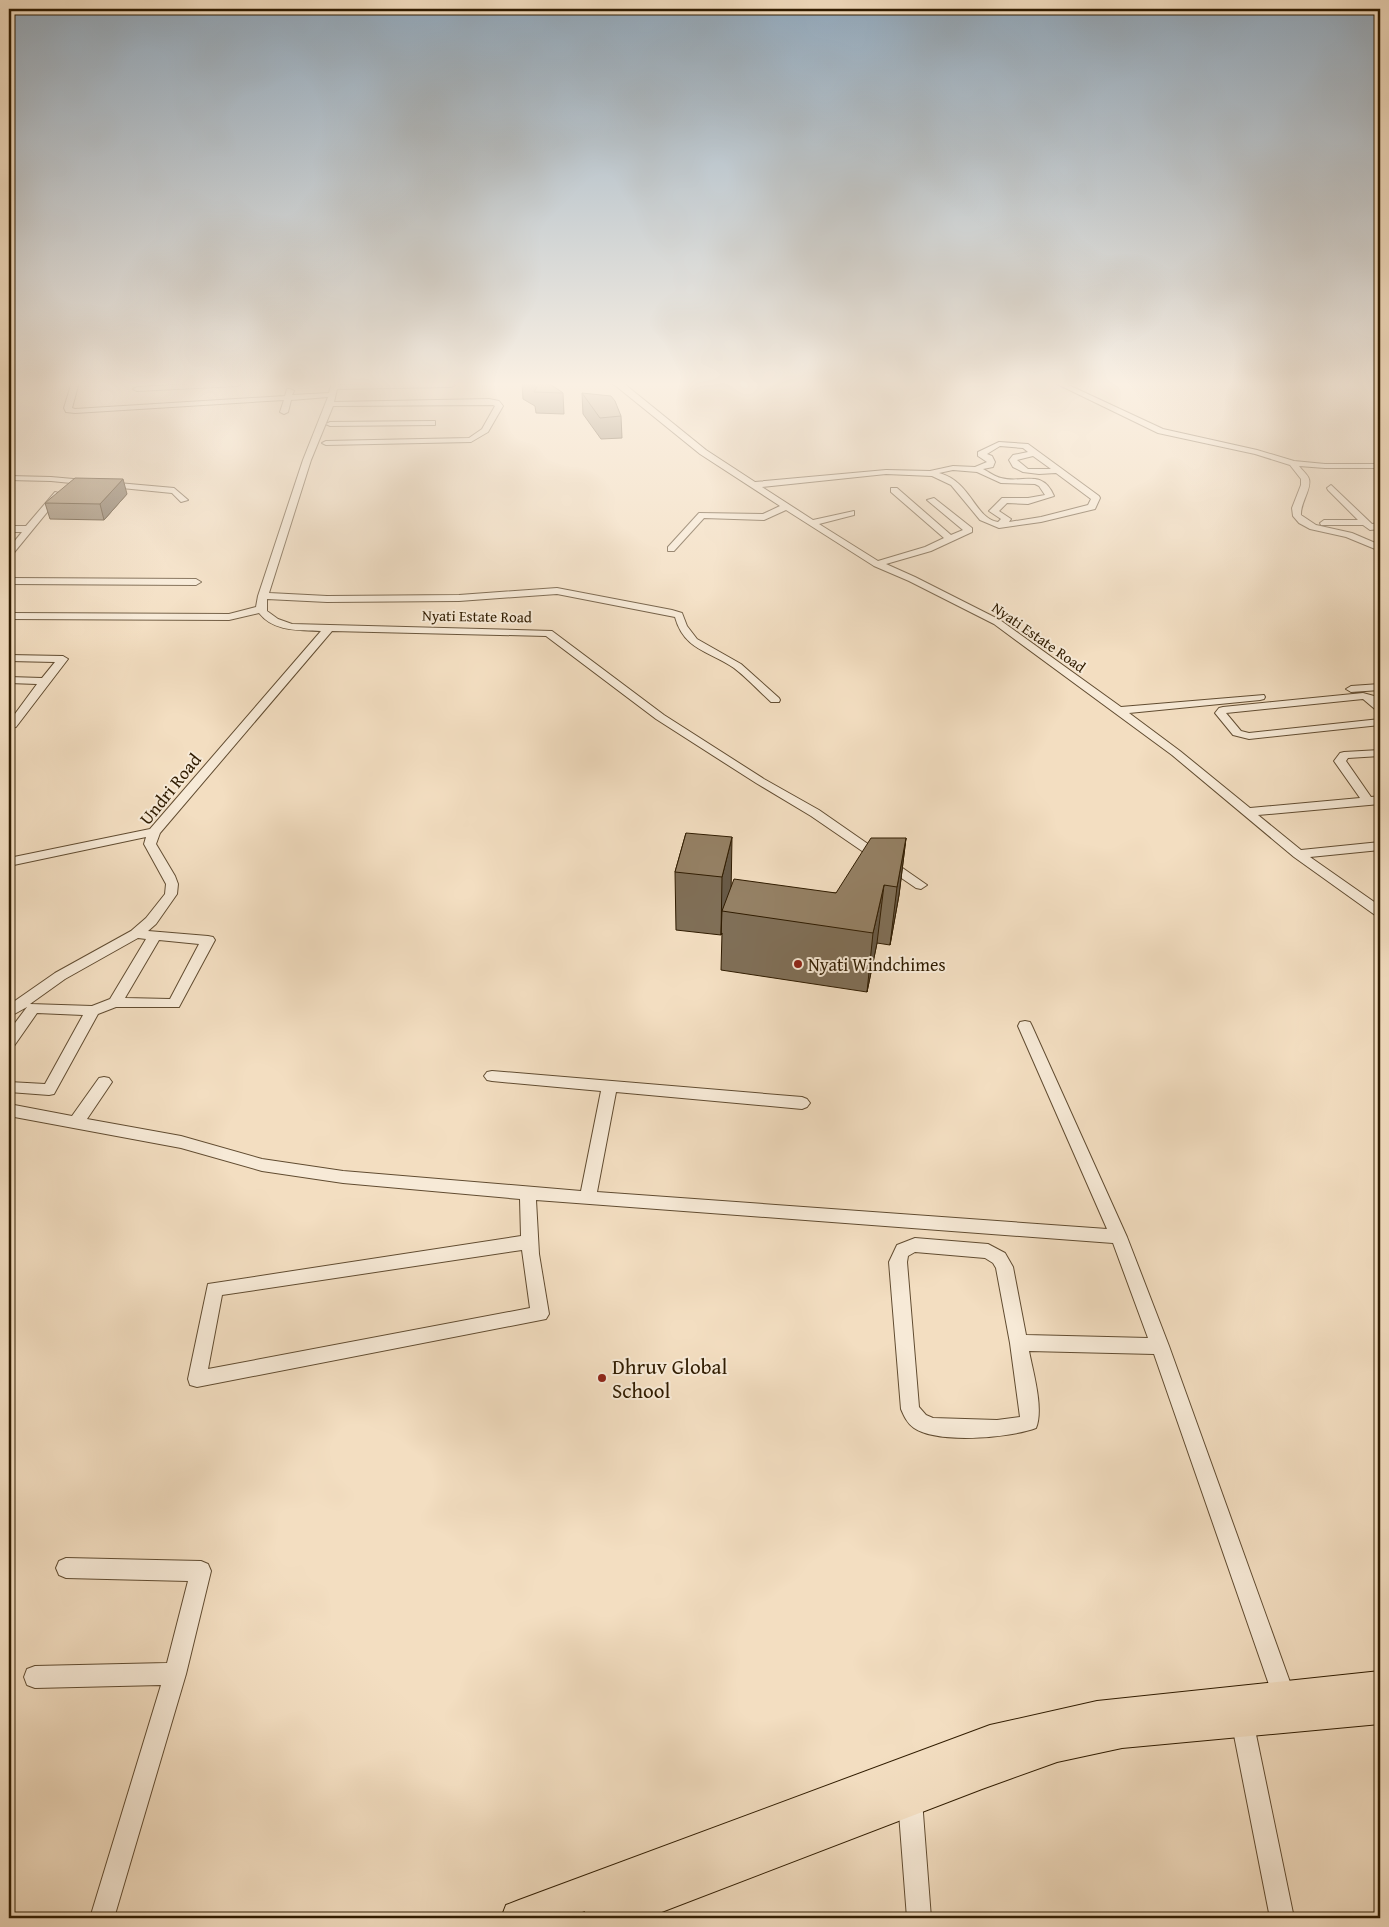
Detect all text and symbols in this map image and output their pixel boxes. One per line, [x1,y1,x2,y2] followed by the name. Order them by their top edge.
[988,597,1090,677] street label: Nyati Estate Road
[422,605,532,627] street label: Nyati Estate Road
[133,747,208,831] street label: Undri Road
[808,951,946,978] place label: Nyati Windchimes
[792,958,804,970] marker: Nyati Windchimes
[612,1351,727,1406] place label: Dhruv Global School
[596,1372,608,1384] marker: Dhruv Global School

